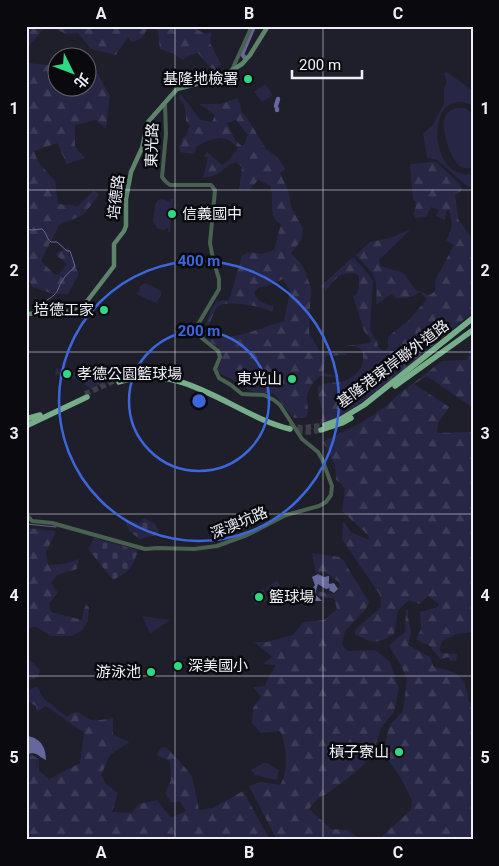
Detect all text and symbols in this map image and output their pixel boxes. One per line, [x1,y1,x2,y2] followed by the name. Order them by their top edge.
[96,4,107,23] text: A
[244,4,254,23] text: B
[393,4,403,23] text: C
[48,48,98,98] north arrow
[292,48,362,80] scale bar
[299,56,341,74] text: 200 m
[71,70,92,91] text: 北
[163,70,238,88] place label: 基隆地檢署
[242,73,254,85] marker: 基隆地檢署
[9,99,19,118] text: 1
[480,99,490,118] text: 1
[142,122,162,168] street label: 東光路
[104,174,128,220] street label: 培德路
[182,205,242,223] place label: 信義國中
[166,208,178,220] marker: 信義國中
[178,252,220,270] text: 400 m
[9,261,19,280] text: 2
[480,261,490,280] text: 2
[34,301,94,319] place label: 培德工家
[98,304,110,316] marker: 培德工家
[334,316,452,412] street label: 基隆港東岸聯外道路
[178,322,220,340] text: 200 m
[77,365,182,383] place label: 孝德公園籃球場
[61,368,73,380] marker: 孝德公園籃球場
[237,370,282,388] place label: 東光山
[286,373,298,385] marker: 東光山
[190,392,208,410] centre of rings
[9,424,19,443] text: 3
[480,424,490,443] text: 3
[208,503,270,543] street label: 深澳坑路
[9,586,19,605] text: 4
[480,586,490,605] text: 4
[269,588,314,606] place label: 籃球場
[253,591,265,603] marker: 籃球場
[188,657,248,675] place label: 深美國小
[172,660,184,672] marker: 深美國小
[96,663,141,681] place label: 游泳池
[145,666,157,678] marker: 游泳池
[329,743,389,761] place label: 槓子寮山
[393,746,405,758] marker: 槓子寮山
[9,748,19,767] text: 5
[480,748,490,767] text: 5
[96,843,107,862] text: A
[244,843,254,862] text: B
[393,843,403,862] text: C

